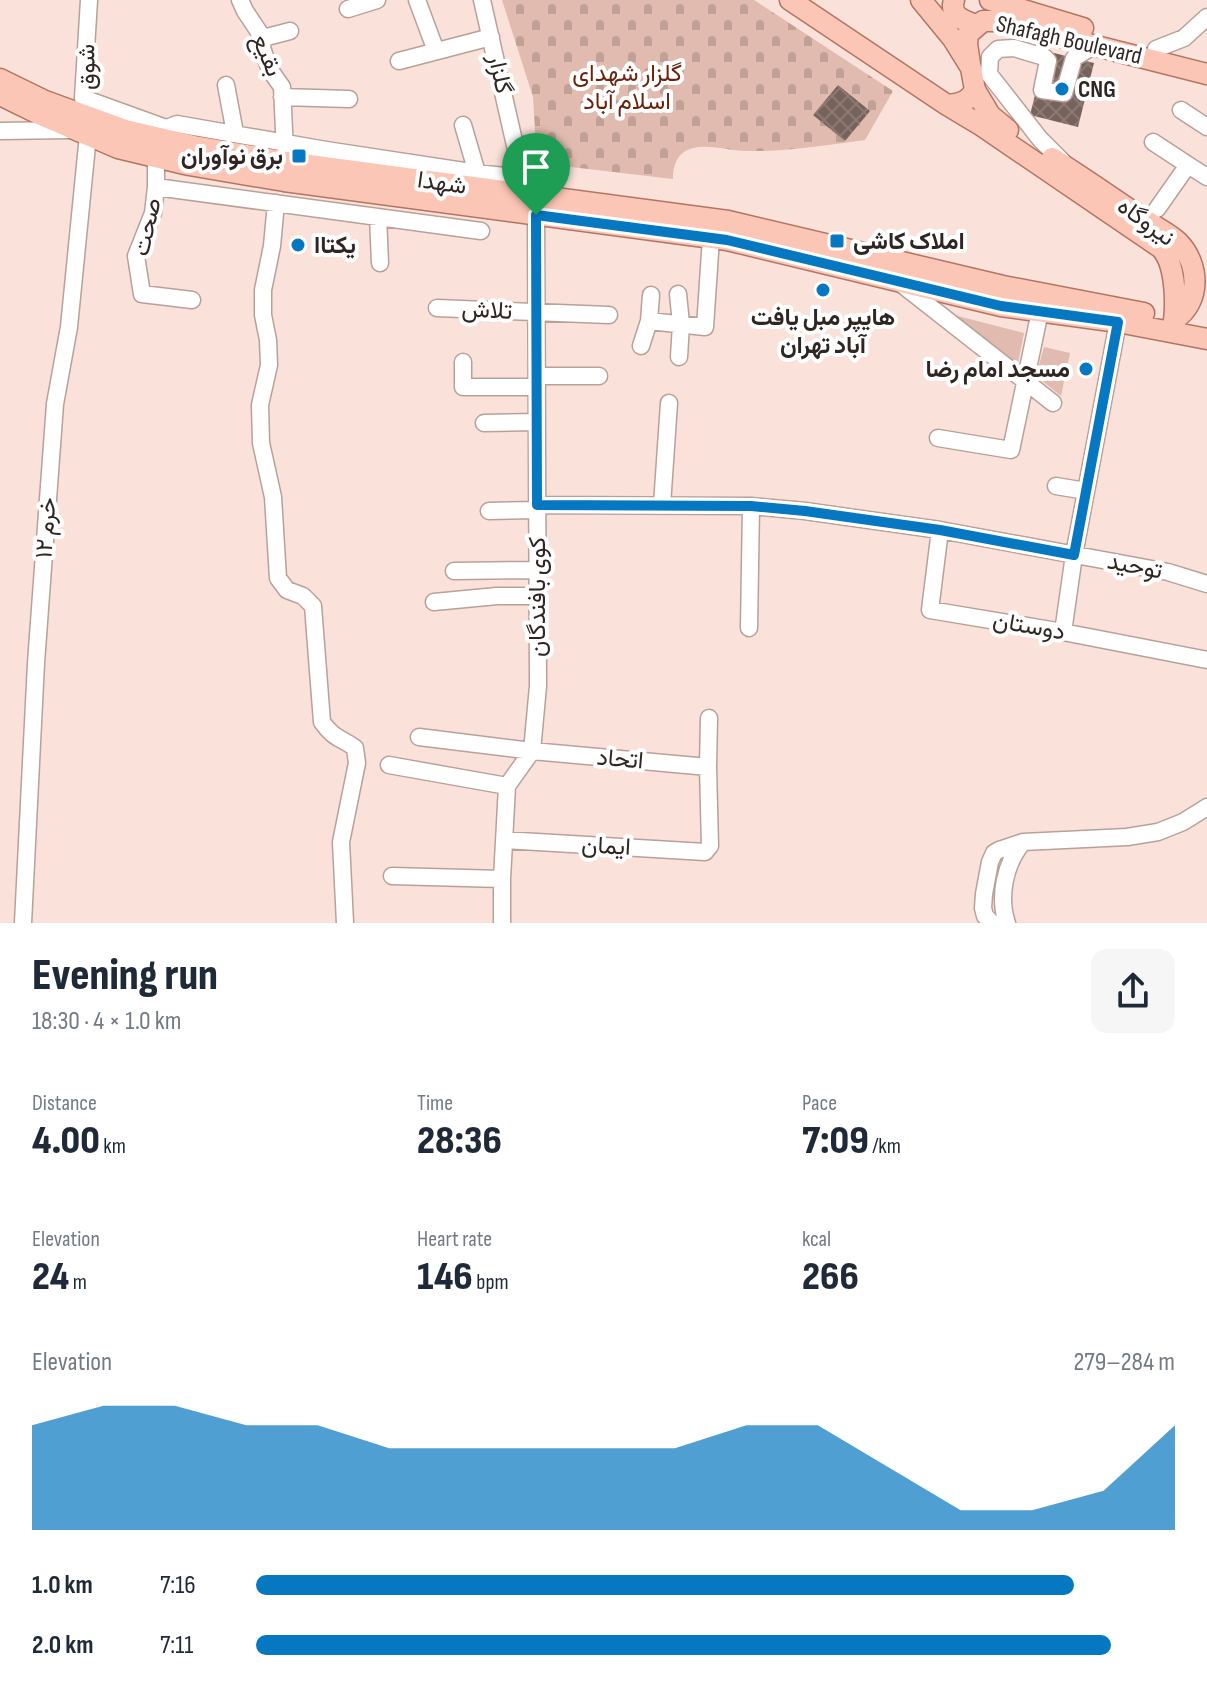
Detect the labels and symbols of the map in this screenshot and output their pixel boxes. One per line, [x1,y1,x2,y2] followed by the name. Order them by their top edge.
[993,9,1145,71] street label: Shafagh Boulevard
[243,29,289,81] street label: بقیع
[72,44,102,90] street label: شوق
[481,51,518,96] street label: گلزار
[572,59,682,117] park label: گلزار شهدای اسلام آباد
[1078,75,1116,104] place label: CNG
[1053,80,1071,98] marker: CNG
[502,133,570,215] pin
[181,142,283,171] place label: برق نوآوران
[290,147,308,165] marker: برق نوآوران
[416,165,468,201] street label: شهدا
[1112,191,1180,253] street label: نیروگاه
[126,195,168,259] street label: صحت
[853,227,965,256] place label: املاک کاشی
[314,231,356,260] place label: یکتاا
[828,232,846,250] marker: املاک کاشی
[289,236,307,254] marker: یکتاا
[814,281,832,299] marker: هایپر مبل یافت آباد تهران
[461,294,513,326] street label: تلاش
[751,303,895,360] place label: هایپر مبل یافت آباد تهران
[926,355,1070,385] place label: مسجد امام رضا
[1077,360,1095,378] marker: مسجد امام رضا
[29,497,64,560] street label: خرم ۱۲
[523,537,552,657] street label: کوی بافندگان
[1105,546,1165,586] street label: توحید
[991,605,1067,647] street label: دوستان
[595,743,645,775] street label: اتحاد
[581,830,631,862] street label: ایمان

